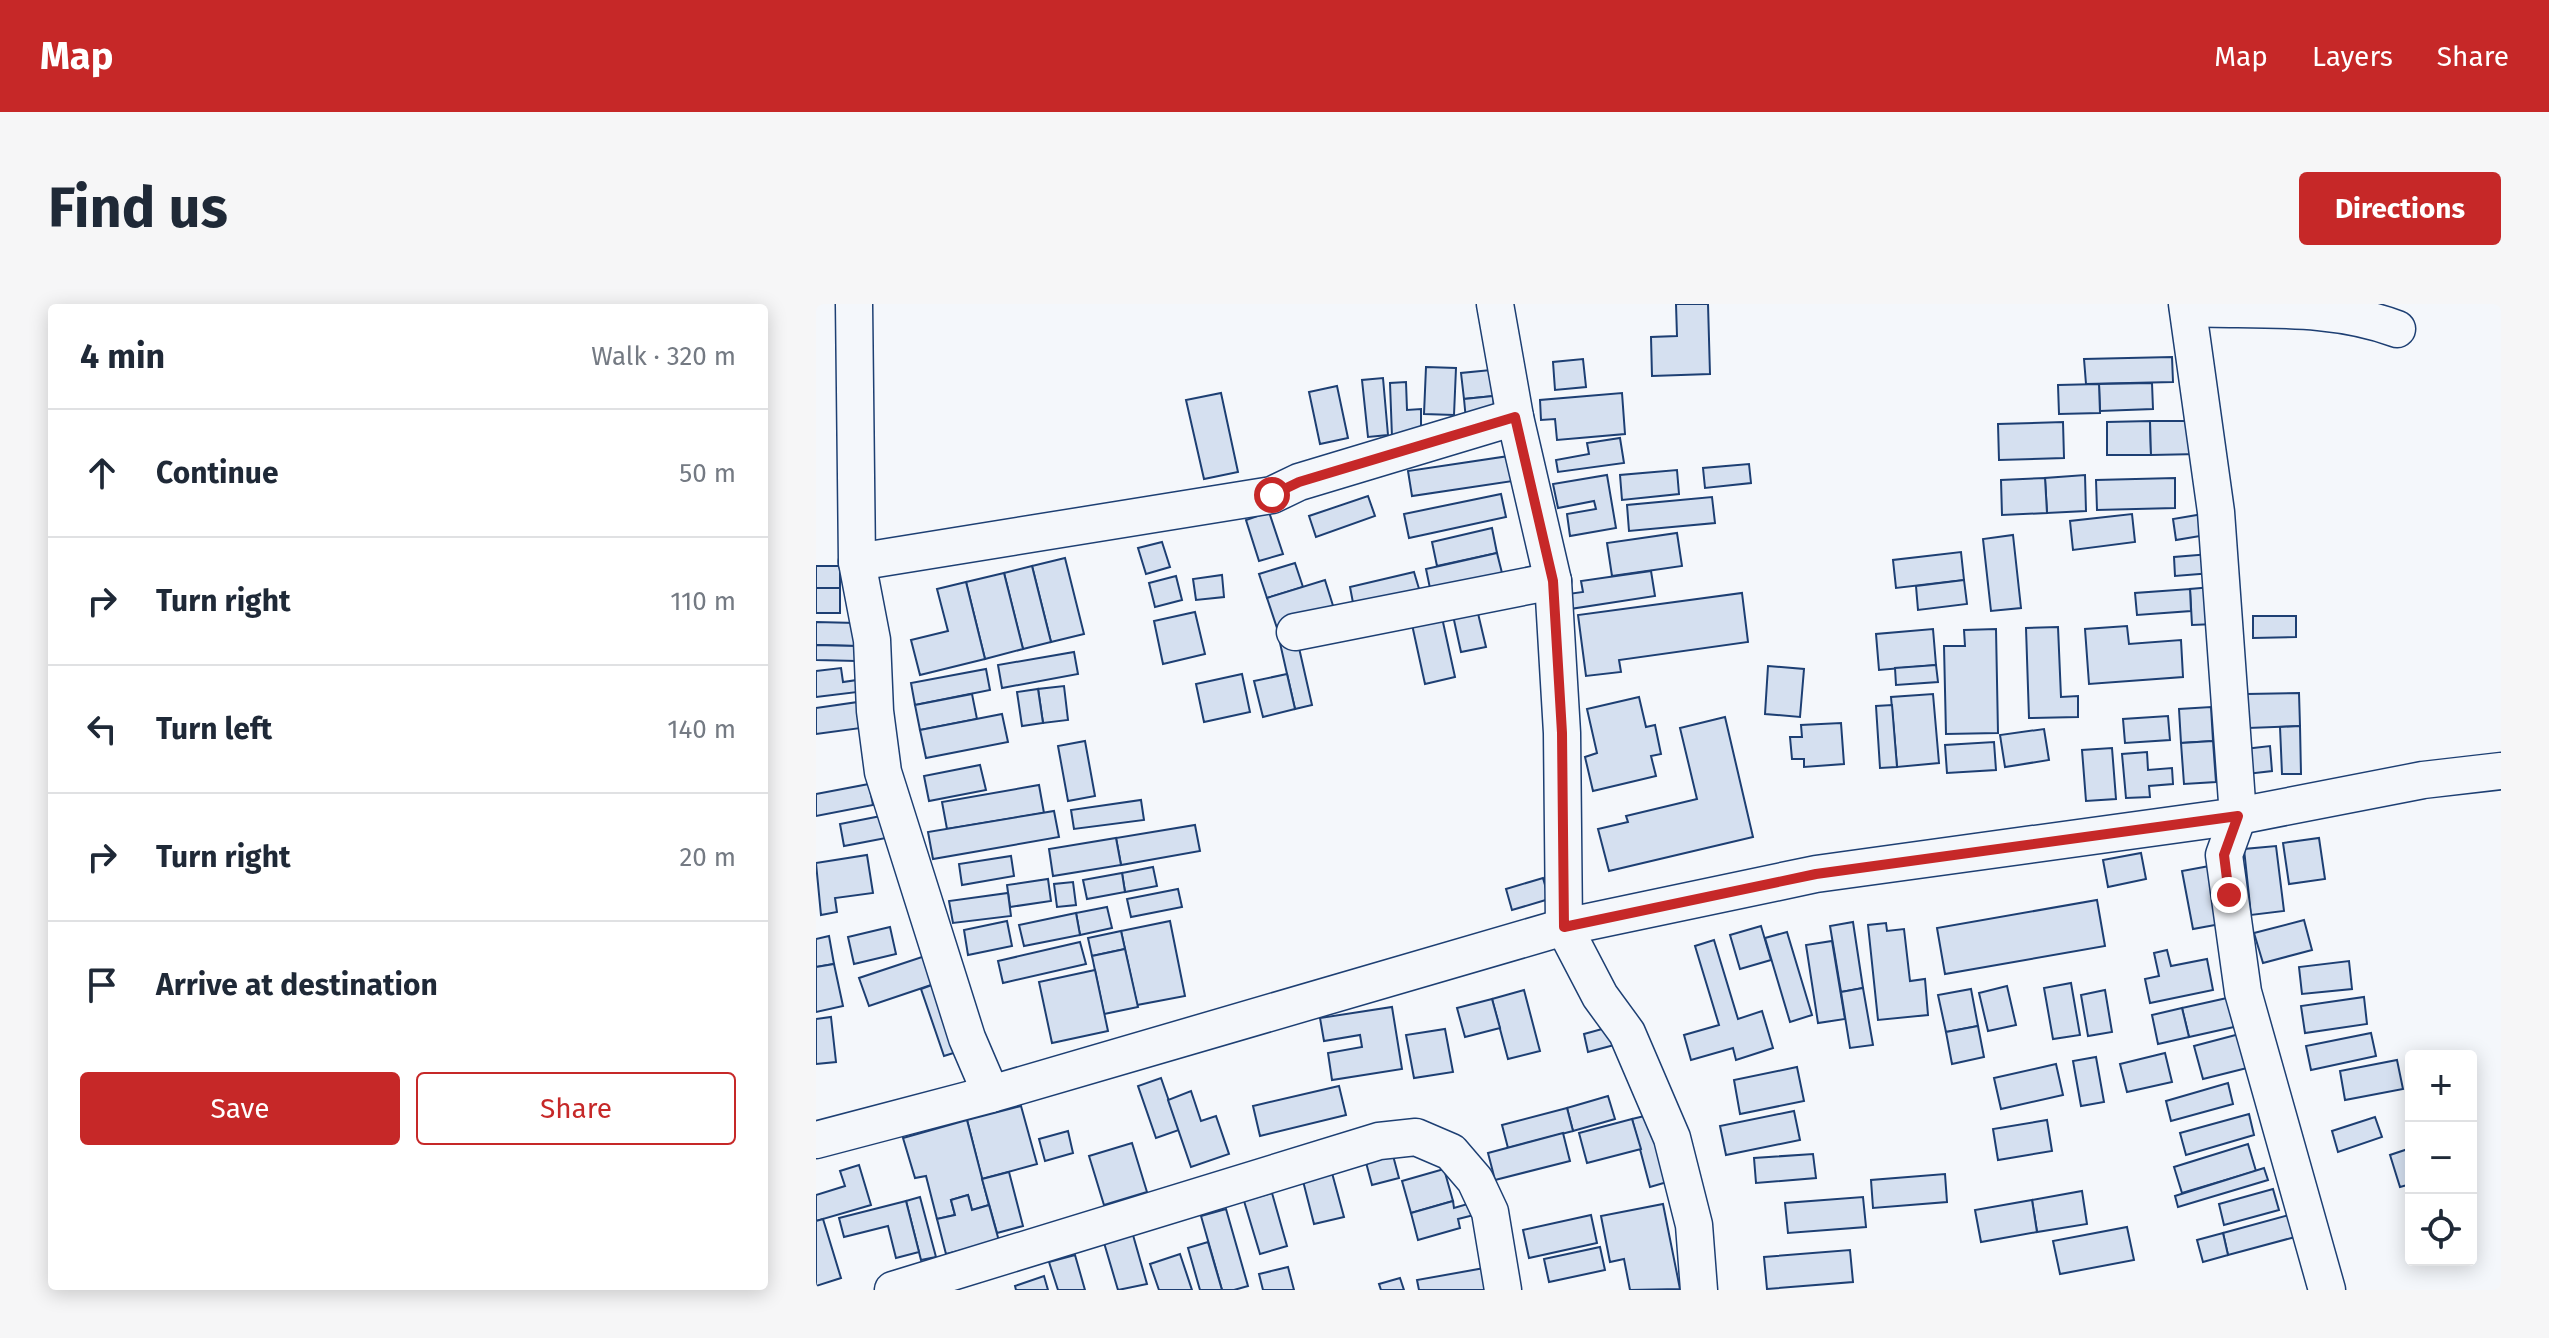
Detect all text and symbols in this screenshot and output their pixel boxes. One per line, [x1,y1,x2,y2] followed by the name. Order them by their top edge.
[40,33,113,79] text: Map
[2214,40,2268,73] text: Map
[2312,40,2393,73] text: Layers
[2437,40,2509,73] text: Share
[2299,172,2501,245] button: Directions
[48,175,228,242] text: Find us
[80,336,165,377] text: 4 min
[591,341,736,372] text: Walk · 320 m
[80,451,124,495] icon: ahead
[156,455,279,491] text: Continue
[679,458,736,489] text: 50 m
[1254,477,1290,513] route start
[80,579,124,623] icon: right
[156,583,291,619] text: Turn right
[670,586,736,617] text: 110 m
[80,707,124,751] icon: left
[156,711,272,747] text: Turn left
[667,714,736,745] text: 140 m
[80,835,124,879] icon: right
[156,839,291,875] text: Turn right
[679,842,736,873] text: 20 m
[2211,877,2247,913] route end
[80,963,124,1007] icon: arrive
[156,967,438,1003] text: Arrive at destination
[2405,1050,2477,1266] map controls
[2405,1050,2477,1122] button: +
[80,1072,400,1145] button: Save
[416,1072,736,1145] button: Share
[2405,1122,2477,1194] button: −
[2405,1194,2477,1266] button: locate

